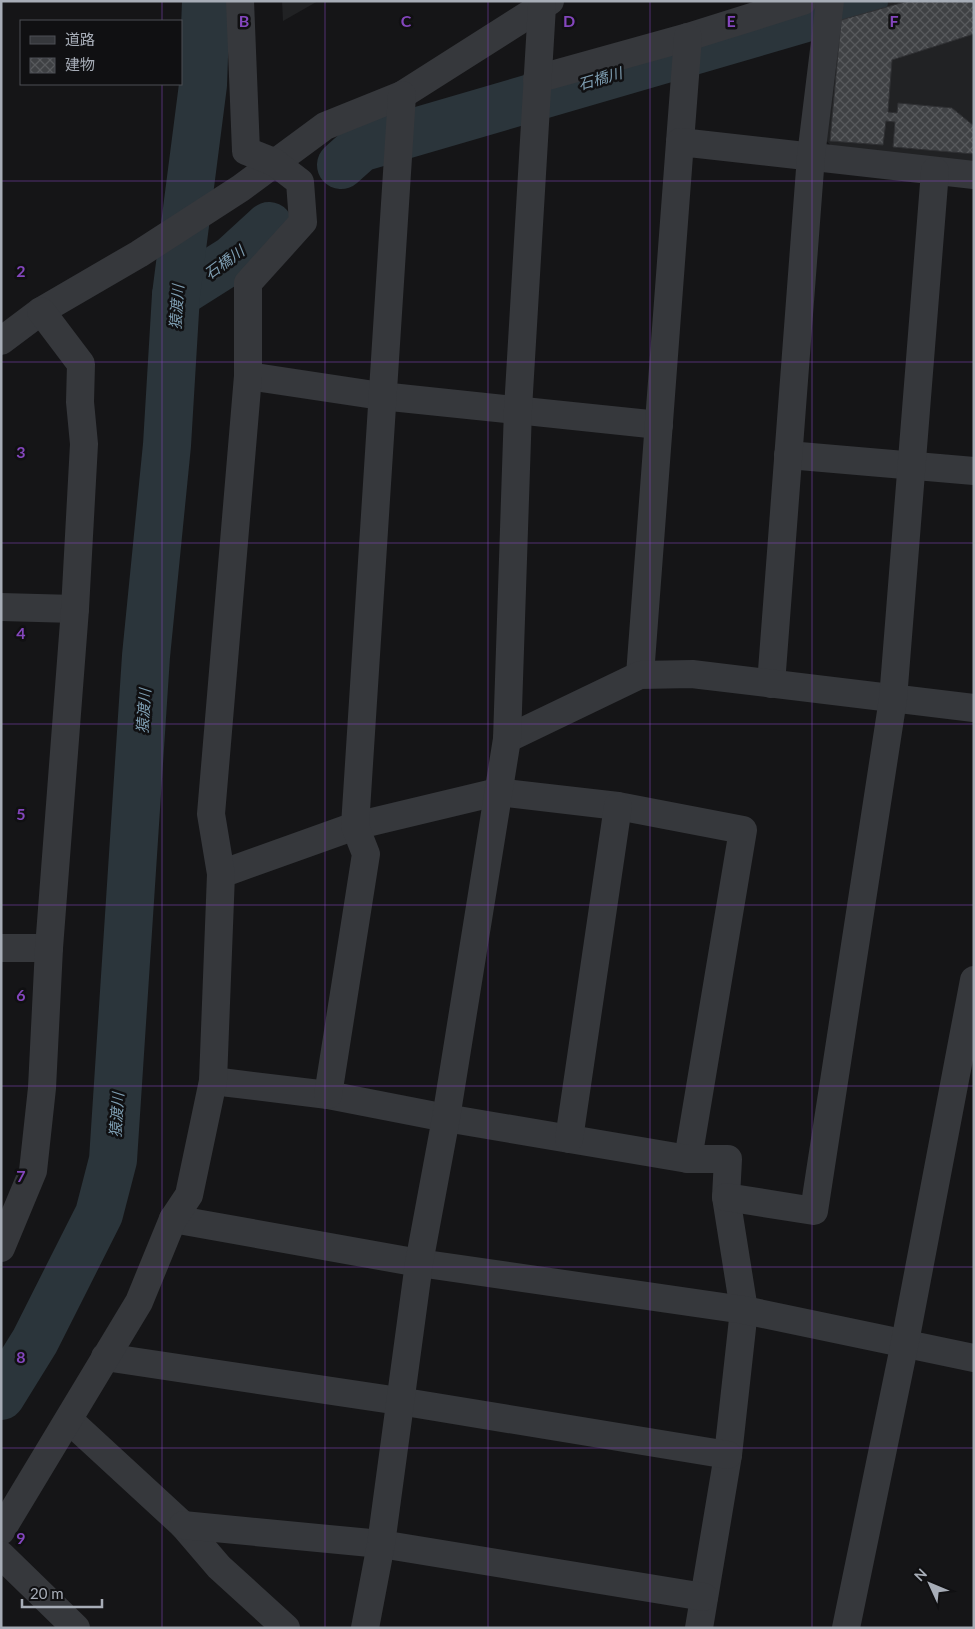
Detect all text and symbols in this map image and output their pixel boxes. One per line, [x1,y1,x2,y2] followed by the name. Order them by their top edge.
[239,11,249,30] text: B
[401,11,412,30] text: C
[563,11,575,30] text: D
[726,11,736,30] text: E
[889,11,899,30] text: F
[20,20,182,85] legend
[65,30,95,48] text: 道路
[65,55,95,73] text: 建物
[576,63,626,93] water label: 石橋川
[201,240,249,283] water label: 石橋川
[16,261,26,280] text: 2
[165,282,187,330] water label: 猿渡川
[16,442,26,461] text: 3
[16,623,26,642] text: 4
[132,686,154,734] water label: 猿渡川
[16,804,26,823] text: 5
[16,985,26,1004] text: 6
[105,1090,127,1138] water label: 猿渡川
[16,1166,26,1185] text: 7
[16,1347,26,1366] text: 8
[16,1528,26,1547] text: 9
[905,1559,955,1609] north arrow
[910,1565,930,1584] text: N
[22,1576,102,1608] scale bar
[30,1584,64,1602] text: 20 m

